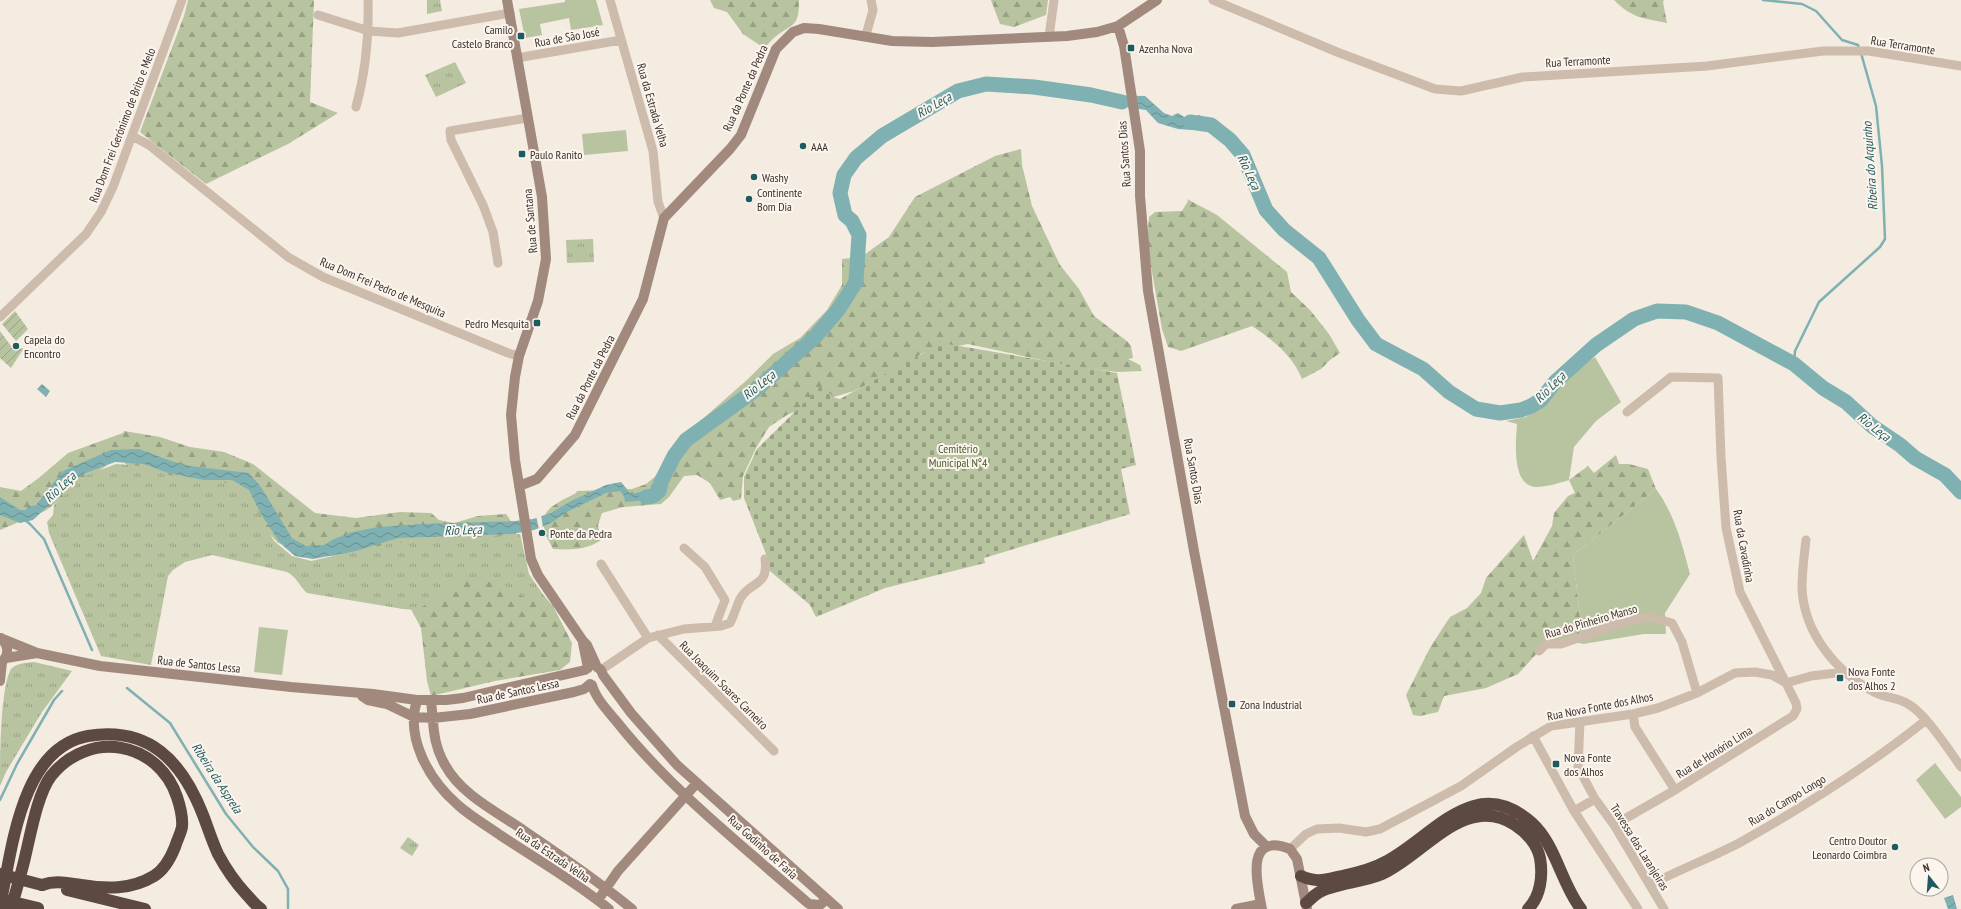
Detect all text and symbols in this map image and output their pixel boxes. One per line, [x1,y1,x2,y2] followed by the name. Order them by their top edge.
[452,22,513,51] place label: Camilo Castelo Branco
[533,24,601,50] street label: Rua de São José
[516,31,526,41] marker: Camilo Castelo Branco
[1870,33,1936,57] street label: Rua Terramonte
[1139,41,1193,56] place label: Azenha Nova
[719,42,771,133] street label: Rua da Ponte da Pedra
[1126,43,1136,53] marker: Azenha Nova
[86,46,158,204] street label: Rua Dom Frei Gerónimo de Brito e Melo
[1545,52,1611,70] street label: Rua Terramonte
[634,61,672,149] street label: Rua da Estrada Velha
[914,88,955,122] water label: Rio Leça
[1114,120,1134,188] street label: Rua Santos Dias
[1858,120,1882,211] water label: Ribeira do Arquinho
[811,139,828,154] place label: AAA
[798,141,808,151] marker: AAA
[530,147,582,162] place label: Paulo Ranito
[517,149,527,159] marker: Paulo Ranito
[1233,151,1265,193] water label: Rio Leça
[762,170,789,185] place label: Washy
[749,172,759,182] marker: Washy
[757,185,802,214] place label: Continente Bom Dia
[520,188,540,254] street label: Rua de Santana
[744,194,754,204] marker: Continente Bom Dia
[318,254,448,320] street label: Rua Dom Frei Pedro de Mesquita
[465,316,529,331] place label: Pedro Mesquita
[532,318,542,328] marker: Pedro Mesquita
[24,332,65,361] place label: Capela do Encontro
[562,332,618,422] street label: Rua da Ponte da Pedra
[11,341,21,351] marker: Capela do Encontro
[739,366,779,403] water label: Rio Leça
[1531,367,1570,406] water label: Rio Leça
[1854,409,1895,446] water label: Rio Leça
[1181,437,1207,505] street label: Rua Santos Dias
[929,441,988,470] park label: Cemitério Municipal Nº4
[41,468,80,506] water label: Rio Leça
[1730,508,1758,584] street label: Rua da Cavadinha
[444,521,483,539] water label: Rio Leça
[550,526,612,541] place label: Ponte da Pedra
[537,528,547,538] marker: Ponte da Pedra
[1543,601,1639,641] street label: Rua do Pinheiro Manso
[677,638,771,732] street label: Rua Joaquim Soares Carneiro
[157,652,242,676] street label: Rua de Santos Lessa
[1848,664,1896,693] place label: Nova Fonte dos Alhos 2
[1835,673,1845,683] marker: Nova Fonte dos Alhos 2
[476,675,561,707] street label: Rua de Santos Lessa
[1546,688,1654,724] street label: Rua Nova Fonte dos Alhos
[1240,697,1302,712] place label: Zona Industrial
[1227,699,1237,709] marker: Zona Industrial
[1673,723,1755,781] street label: Rua de Honório Lima
[188,739,247,817] water label: Ribeira da Asprela
[1564,750,1611,779] place label: Nova Fonte dos Alhos
[1551,759,1561,769] marker: Nova Fonte dos Alhos
[1746,771,1828,829] street label: Rua do Campo Longo
[1607,801,1673,893] street label: Travessa das Laranjeiras
[725,812,801,882] street label: Rua Godinho de Faria
[513,825,593,886] street label: Rua da Estrada Velha
[1812,833,1888,862] place label: Centro Doutor Leonardo Coimbra
[1890,842,1900,852] marker: Centro Doutor Leonardo Coimbra
[1909,857,1949,897] north arrow
[1921,860,1931,875] text: N

